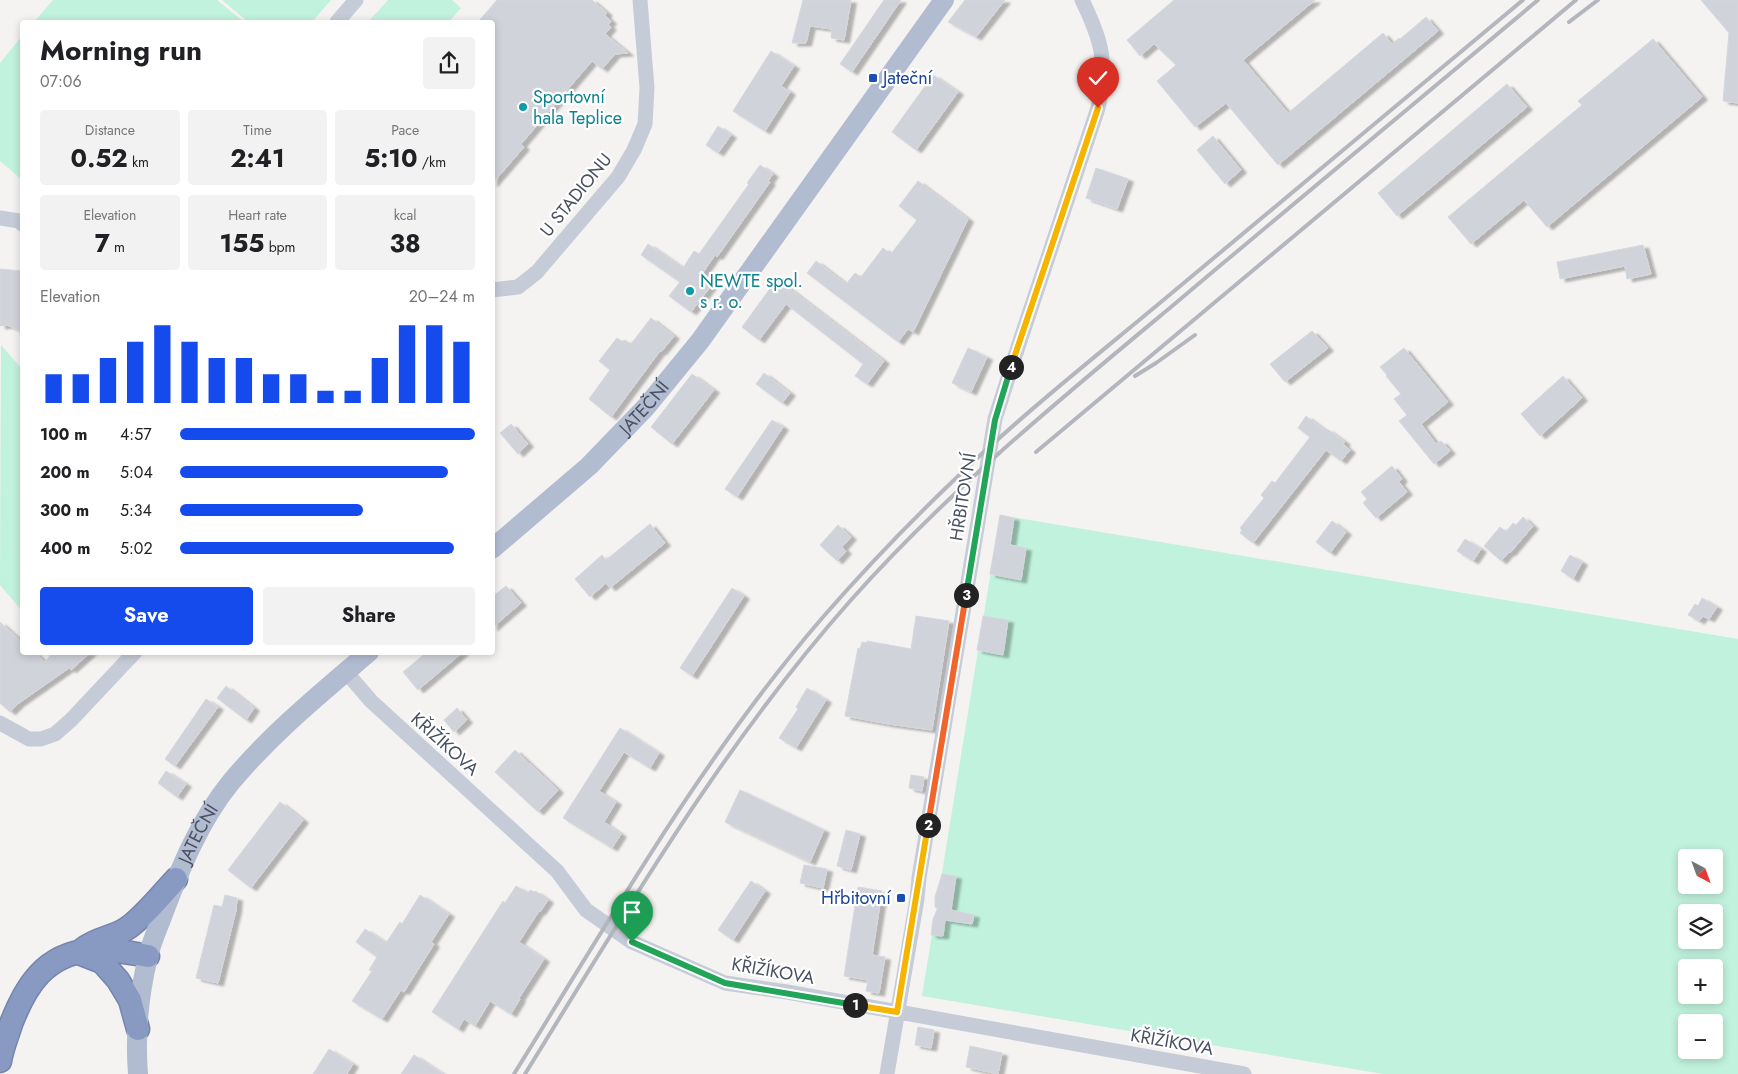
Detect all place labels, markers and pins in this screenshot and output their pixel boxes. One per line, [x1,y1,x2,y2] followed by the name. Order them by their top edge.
[1077,57,1119,108] pin
[881,65,934,91] place label: Jateční
[867,72,879,84] marker: Jateční
[533,84,622,131] place label: Sportovní hala Teplice
[517,101,529,113] marker: Sportovní hala Teplice
[700,268,803,315] place label: NEWTE spol. s r. o.
[684,285,696,297] marker: NEWTE spol. s r. o.
[998,354,1024,380] pin: 4
[954,582,978,608] pin: 3
[916,812,940,838] pin: 2
[821,885,892,911] place label: Hřbitovní
[611,891,653,942] pin
[895,892,907,904] marker: Hřbitovní
[842,992,868,1018] pin: 1

